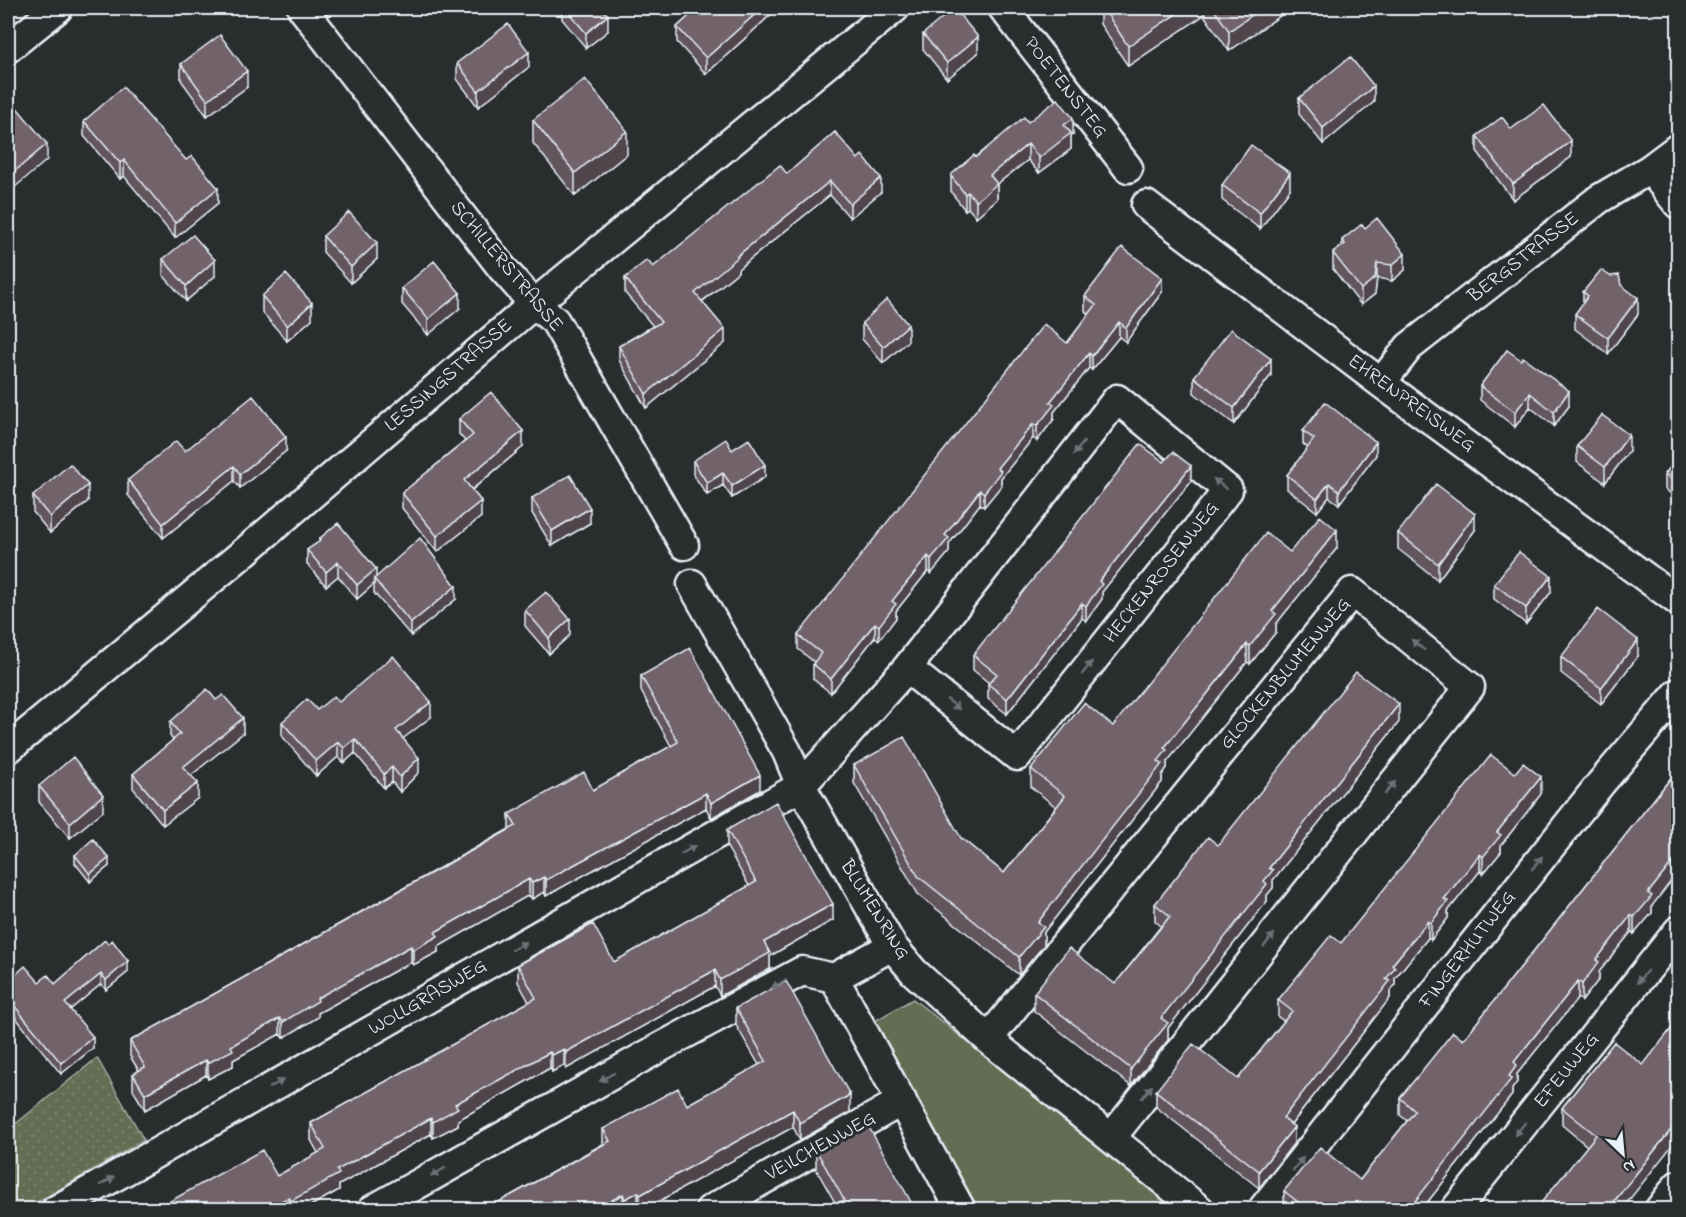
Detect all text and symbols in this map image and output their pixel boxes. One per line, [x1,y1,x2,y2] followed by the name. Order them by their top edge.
[1016,31,1114,145] street label: POETENSTEG
[442,195,570,339] street label: SCHILLERSTRASSE
[1461,205,1586,312] street label: BERGSTRASSE
[379,312,519,440] street label: LESSINGSTRASSE
[1341,348,1481,460] street label: EHRENPREISWEG
[1073,441,1085,456] one-way arrow
[1212,477,1228,490] one-way arrow
[1097,496,1227,650] street label: HECKENROSENWEG
[1214,592,1358,756] street label: GLOCKENBLUMENWEG
[1411,640,1426,652] one-way arrow
[1081,660,1093,675] one-way arrow
[945,698,961,711] one-way arrow
[1384,780,1396,795] one-way arrow
[680,845,697,855] one-way arrow
[831,854,916,966] street label: BLUMENRING
[1531,855,1544,871] one-way arrow
[1412,885,1523,1016] street label: FINGERHUTWEG
[1262,932,1275,948] one-way arrow
[511,941,528,951] one-way arrow
[363,952,493,1044] street label: WOLLGRASWEG
[1635,969,1648,985] one-way arrow
[770,979,787,989] one-way arrow
[1527,1027,1607,1115] street label: EFEUWEG
[599,1072,616,1082] one-way arrow
[268,1079,285,1089] one-way arrow
[1140,1085,1153,1100] one-way arrow
[760,1105,881,1190] street label: VEILCHENWEG
[1513,1121,1526,1137] one-way arrow
[1593,1124,1653,1184] north arrow
[1618,1153,1639,1179] text: N
[1292,1156,1304,1171] one-way arrow
[429,1167,446,1177] one-way arrow
[99,1175,115,1186] one-way arrow

